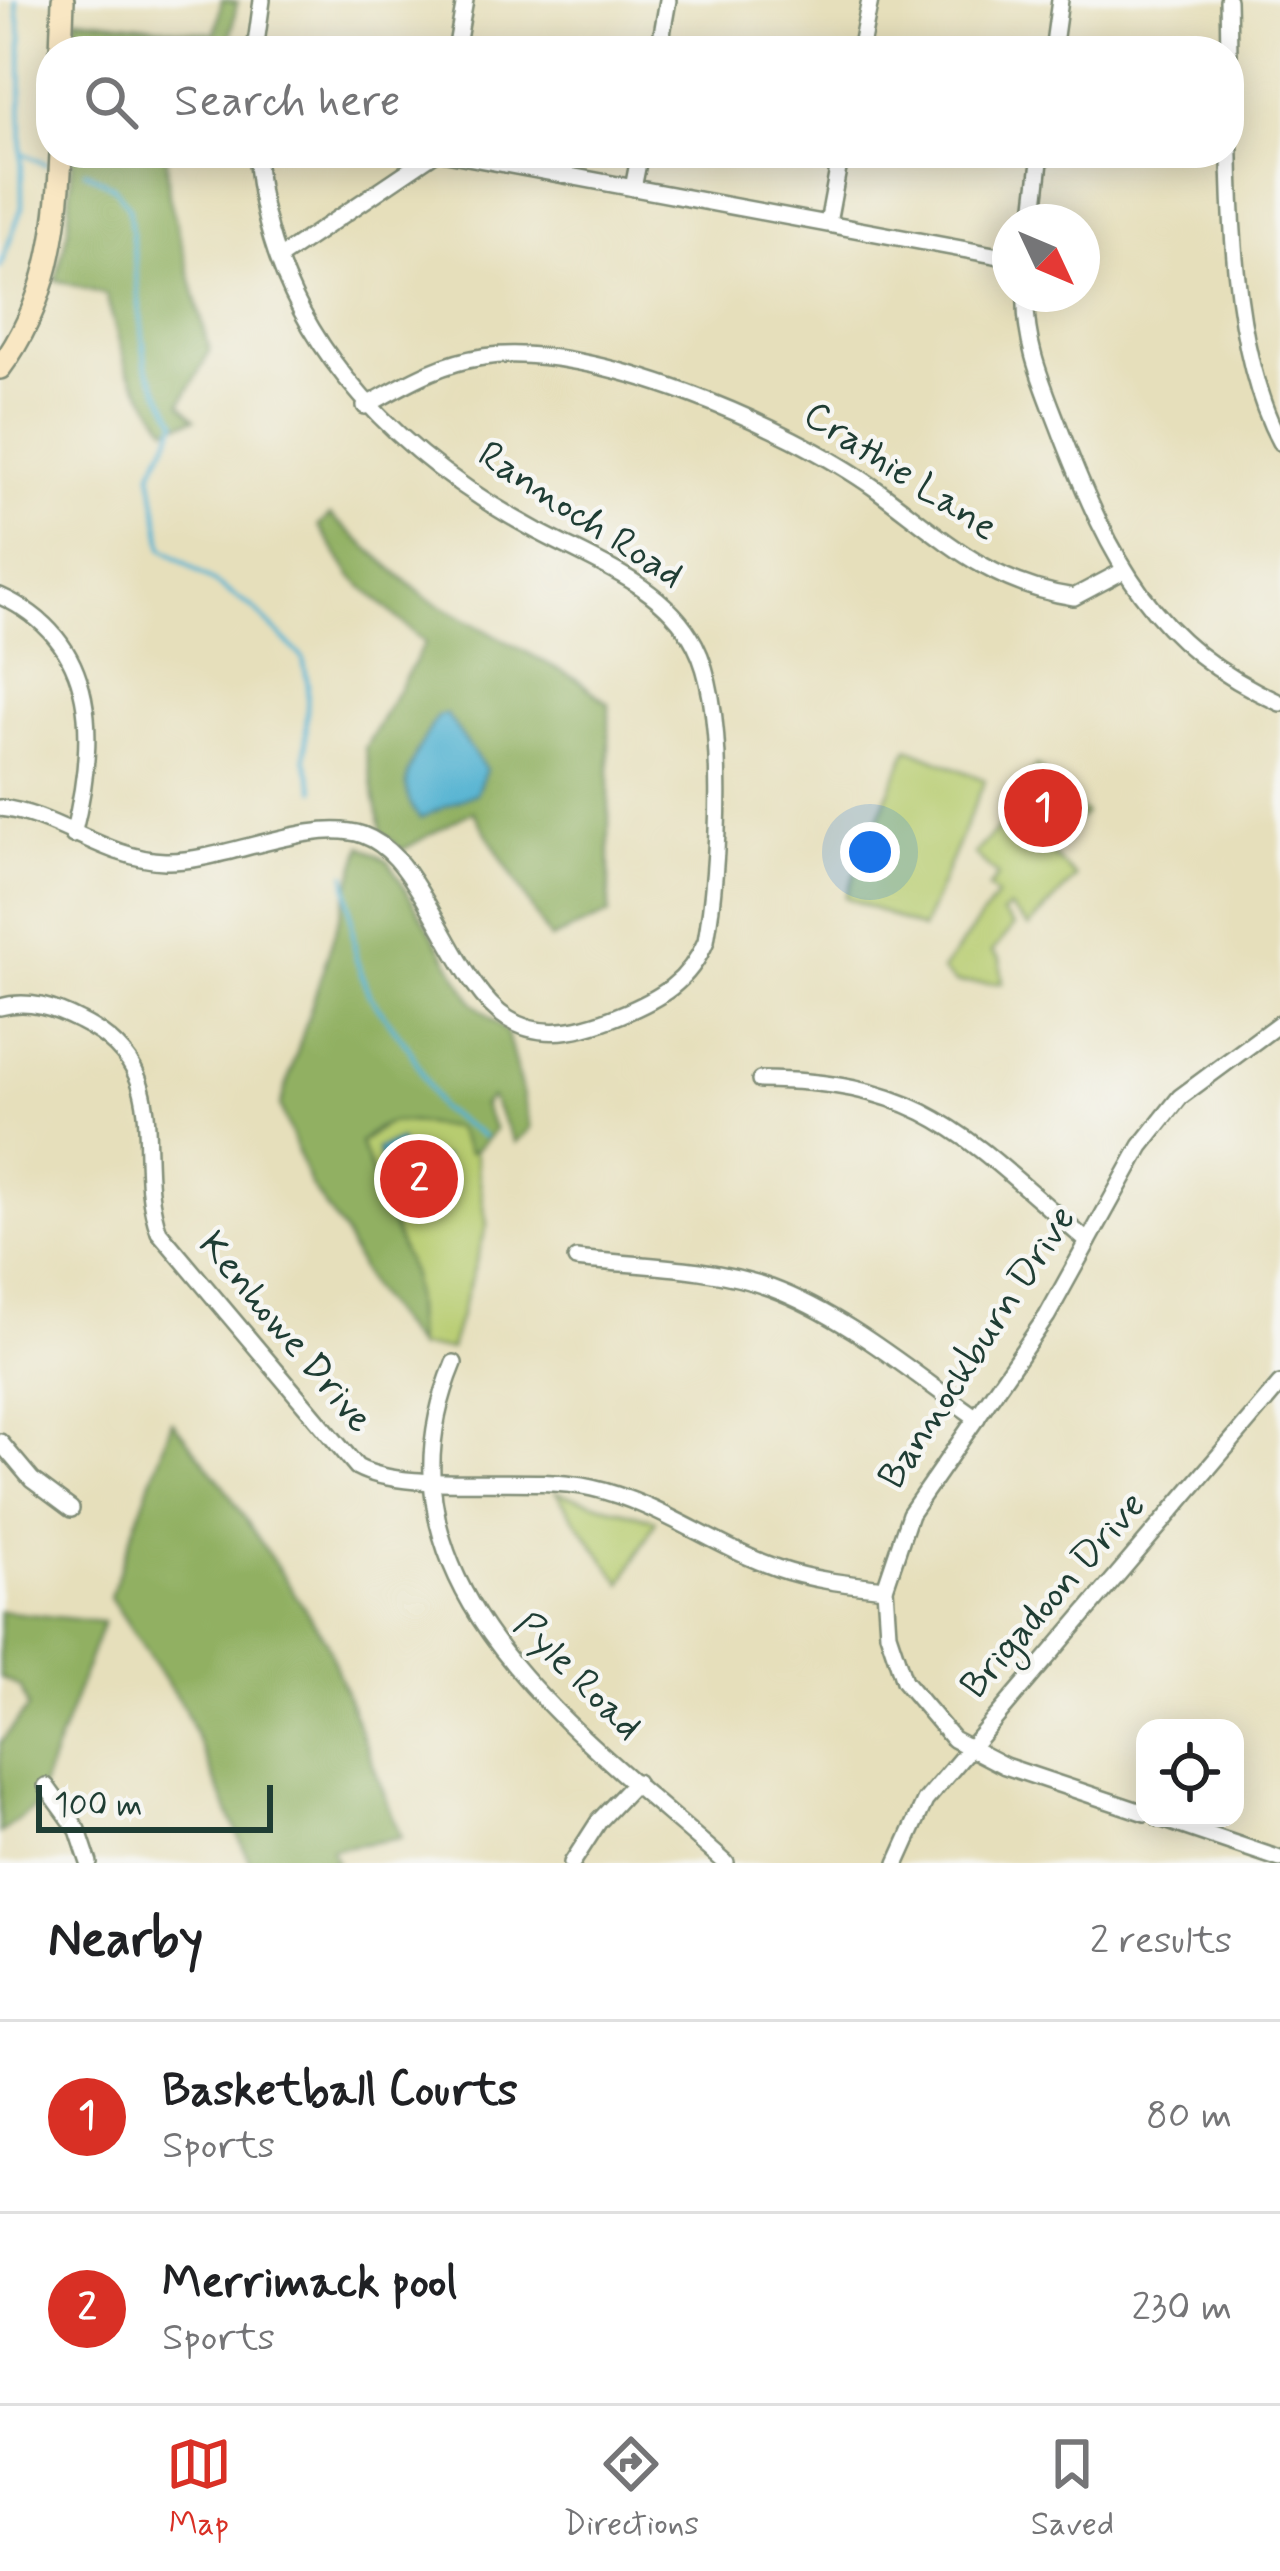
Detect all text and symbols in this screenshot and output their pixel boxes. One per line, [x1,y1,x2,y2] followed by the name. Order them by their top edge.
[36,36,1244,168] search box
[78,69,144,135] icon: search
[174,73,401,132] text: Search here
[992,204,1100,312] north arrow
[793,390,1007,554] street label: Crathie Lane
[467,430,693,602] street label: Rannoch Road
[1004,763,1082,853] pin: 1
[840,822,900,882] your location
[380,1134,458,1224] pin: 2
[867,1197,1089,1499] street label: Bannockburn Drive
[186,1222,384,1444] street label: Kenhowe Drive
[950,1482,1160,1712] street label: Brigadoon Drive
[502,1602,652,1752] street label: Pyle Road
[1136,1719,1244,1827] map controls
[1136,1719,1244,1827] button: locate
[36,1779,273,1832] scale bar
[54,1784,143,1828] text: 100 m
[48,1908,203,1974] text: Nearby
[1090,1916,1232,1967] text: 2 results
[162,2062,518,2121] text: Basketball Courts
[78,2091,96,2142] text: 1
[1146,2091,1232,2142] text: 80 m
[162,2121,275,2172] text: Sports
[162,2254,457,2313] text: Merrimack pool
[77,2283,97,2334] text: 2
[1131,2283,1232,2334] text: 230 m
[162,2313,275,2364] text: Sports
[166,2431,232,2547] tab: Map
[563,2431,699,2547] tab: Directions
[1031,2431,1114,2547] tab: Saved

